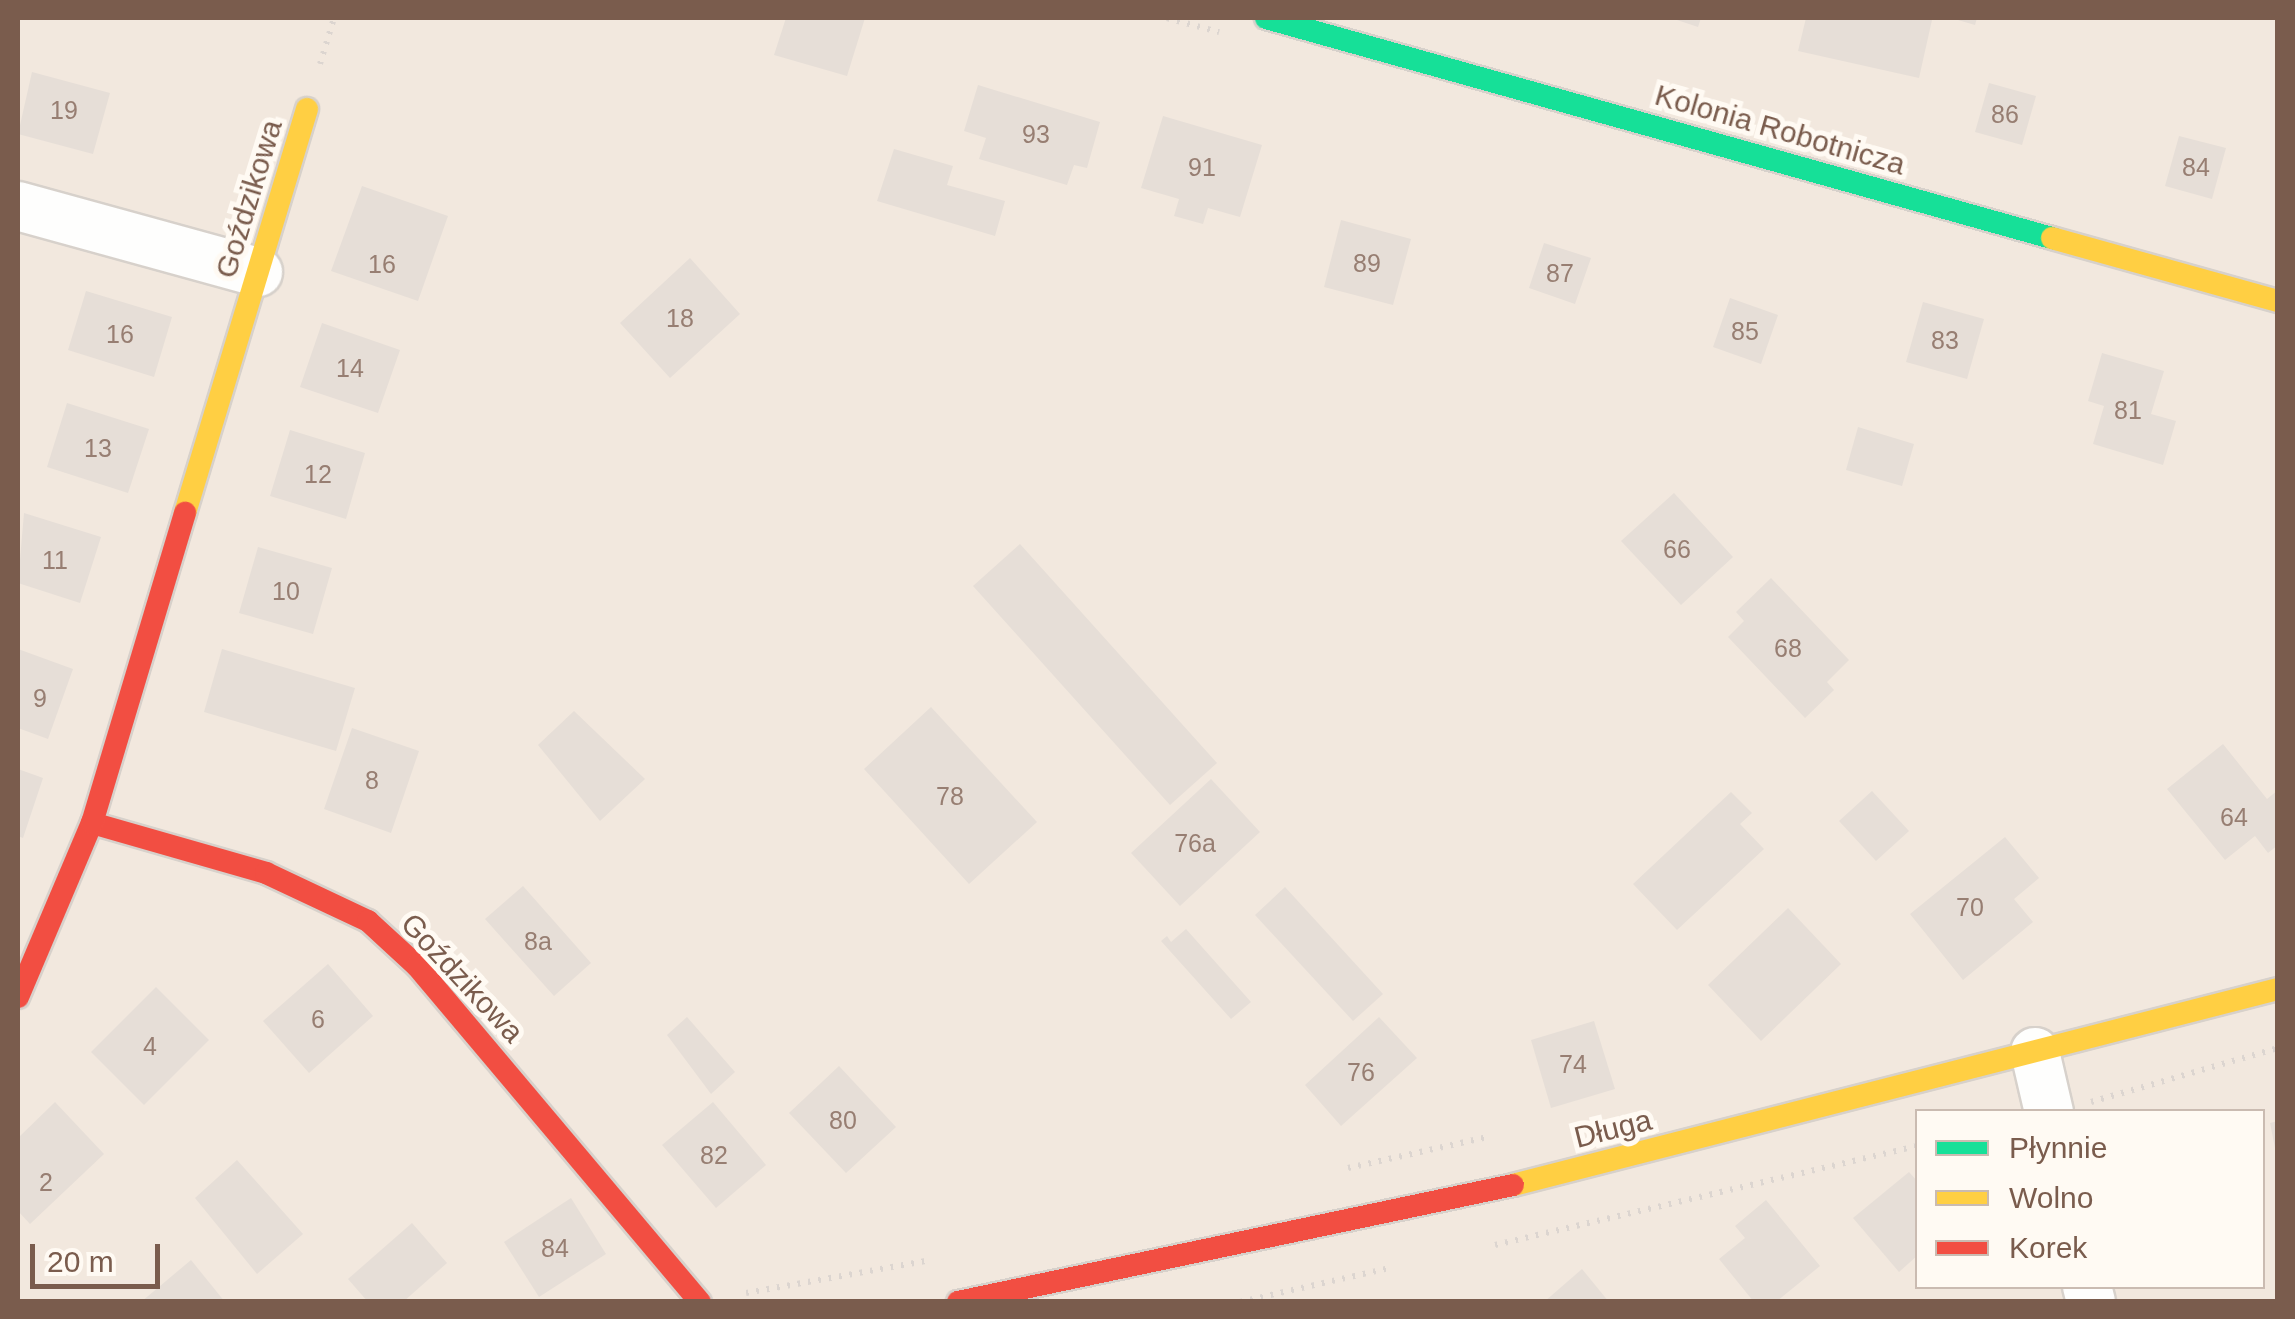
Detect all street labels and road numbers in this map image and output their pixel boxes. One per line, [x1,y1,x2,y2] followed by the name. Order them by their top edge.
[1651,77,1909,183] street label: Kolonia Robotnicza
[208,116,290,282] street label: Goździkowa
[393,906,531,1050] street label: Goździkowa
[1571,1102,1655,1156] street label: Długa

